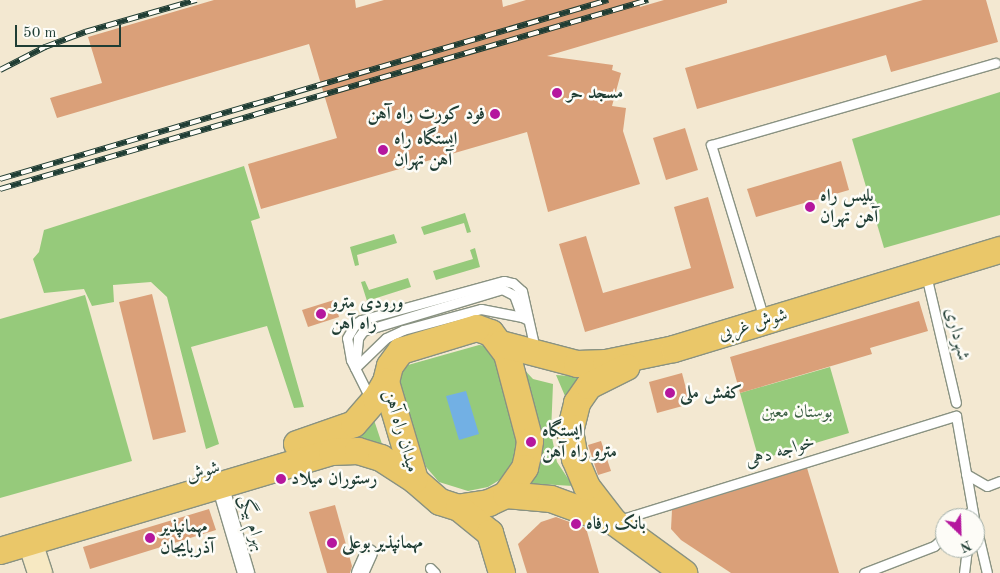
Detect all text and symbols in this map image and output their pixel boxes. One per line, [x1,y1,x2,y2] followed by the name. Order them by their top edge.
[18,15,124,47] scale bar
[23,26,57,41] text: 50 m
[567,82,623,104] place label: مسجد حر
[551,87,563,99] marker: مسجد حر
[367,103,485,125] place label: فود کورت راه آهن
[489,108,501,120] marker: فود کورت راه آهن
[394,129,457,172] place label: ایستگاه راه آهن تهران
[376,143,390,157] marker: ایستگاه راه آهن تهران
[820,186,878,228] place label: پلیس راه آهن تهران
[804,201,816,213] marker: پلیس راه آهن تهران
[331,293,404,336] place label: ورودی مترو راه آهن
[716,304,790,346] street label: شوش غربی
[940,305,974,363] street label: شهرداری
[315,308,327,320] marker: ورودی مترو راه آهن
[680,382,742,404] place label: کفش ملی
[379,387,423,475] street label: میدان راه آهن
[664,387,676,399] marker: کفش ملی
[762,401,832,423] park label: بوستان معین
[542,421,617,464] place label: ایستگاه مترو راه آهن
[743,431,817,473] street label: خواجه دهی
[524,435,538,449] marker: ایستگاه مترو راه آهن
[183,457,223,487] street label: شوش
[291,468,377,490] place label: رستوران میلاد
[275,473,287,485] marker: رستوران میلاد
[234,492,270,554] street label: بهرام بیگی
[935,508,985,558] north arrow
[586,513,646,535] place label: بانک رفاه
[160,517,214,560] place label: مهمانپذیر آذربایجان
[570,518,582,530] marker: بانک رفاه
[144,532,156,544] marker: مهمانپذیر آذربایجان
[342,532,423,554] place label: مهمانپذیر بوعلی
[326,537,338,549] marker: مهمانپذیر بوعلی
[958,537,973,554] text: N

